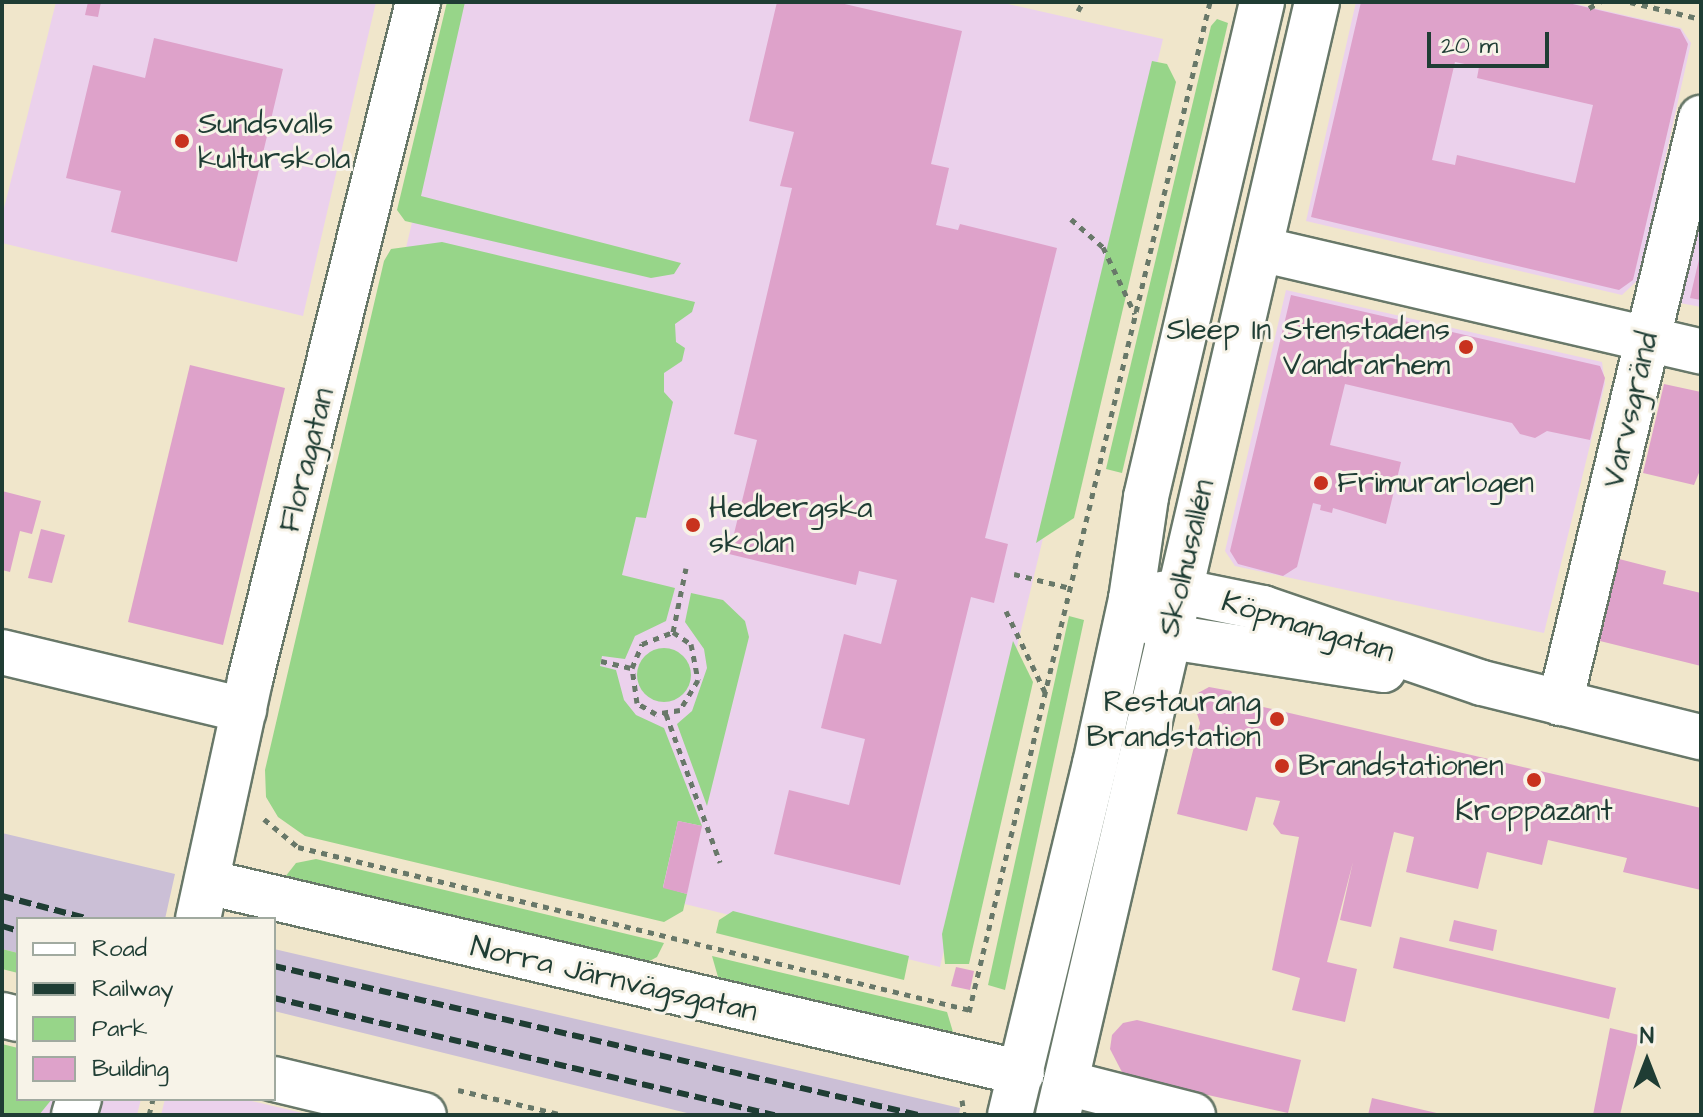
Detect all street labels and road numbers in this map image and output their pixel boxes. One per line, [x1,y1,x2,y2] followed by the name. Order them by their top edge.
[1596,329,1666,491] street label: Varvsgränd
[272,384,342,536] street label: Floragatan
[1151,476,1223,640] street label: Skolhusallén
[1217,584,1399,670] street label: Köpmangatan
[467,928,761,1030] street label: Norra Järnvägsgatan

